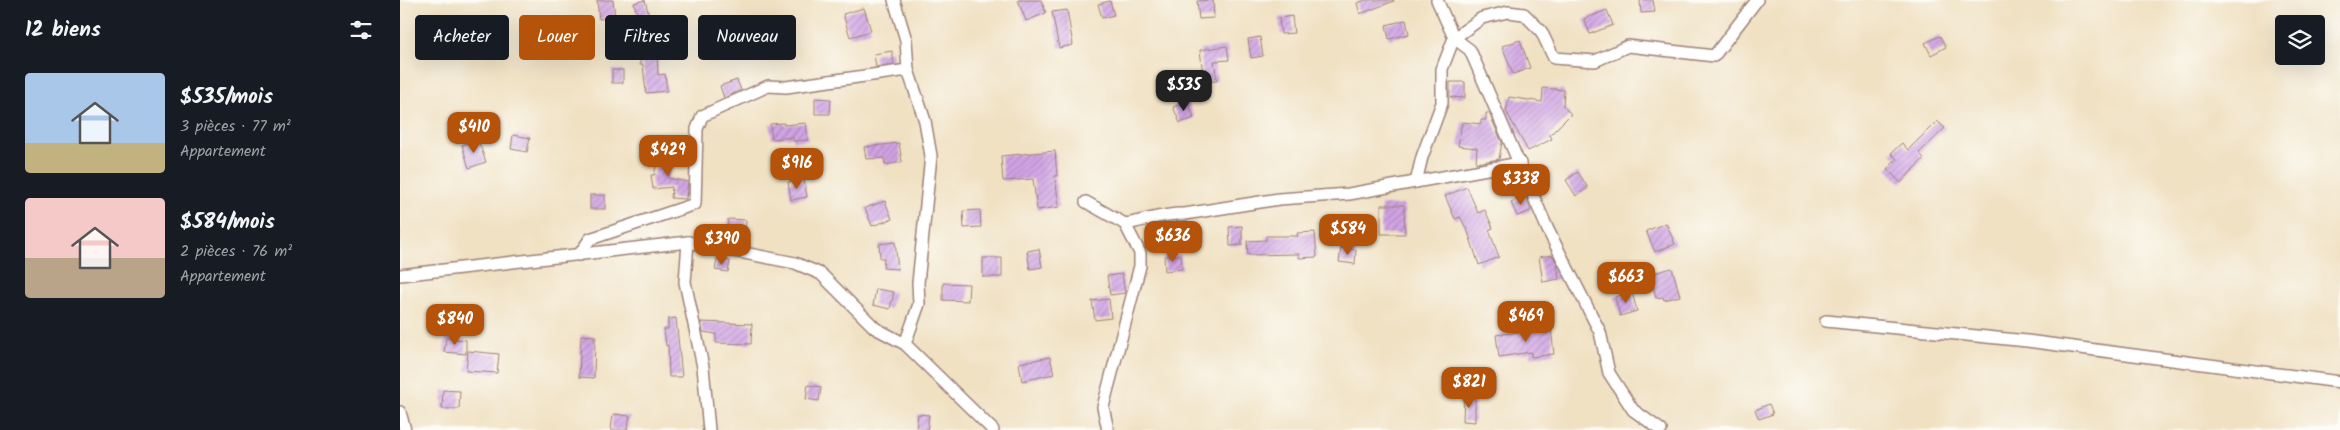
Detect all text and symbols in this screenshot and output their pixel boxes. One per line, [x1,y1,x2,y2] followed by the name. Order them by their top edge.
[25,14,101,47] text: 12 biens
[415,15,509,60] chip: Acheter
[519,15,595,60] chip: Louer
[605,15,688,60] chip: Filtres
[698,15,796,60] chip: Nouveau
[2275,15,2325,65] map controls
[2275,15,2325,65] button: layers
[347,16,375,44] icon: filters
[1154,70,1214,112] pin: $535
[1167,73,1201,98] text: $535
[180,81,273,114] text: $535/mois
[65,93,125,153] icon: home
[444,112,504,154] pin: $410
[180,114,291,139] text: 3 pièces · 77 m²
[458,115,490,140] text: $410
[638,134,698,177] pin: $429
[650,138,686,163] text: $429
[180,139,266,164] text: Appartement
[767,148,827,190] pin: $916
[781,151,813,176] text: $916
[1491,164,1551,206] pin: $338
[1503,167,1539,192] text: $338
[180,206,275,239] text: $584/mois
[1318,214,1378,256] pin: $584
[1330,217,1366,242] text: $584
[65,218,125,278] icon: home
[1143,220,1203,263] pin: $636
[692,224,752,266] pin: $390
[1155,224,1191,249] text: $636
[705,227,739,252] text: $390
[180,239,292,264] text: 2 pièces · 76 m²
[1596,262,1656,304] pin: $663
[180,264,266,289] text: Appartement
[1608,265,1644,290] text: $663
[1496,300,1556,343] pin: $469
[425,304,485,346] pin: $840
[1509,304,1543,329] text: $469
[437,307,473,332] text: $840
[1439,366,1499,409] pin: $821
[1452,370,1486,395] text: $821

